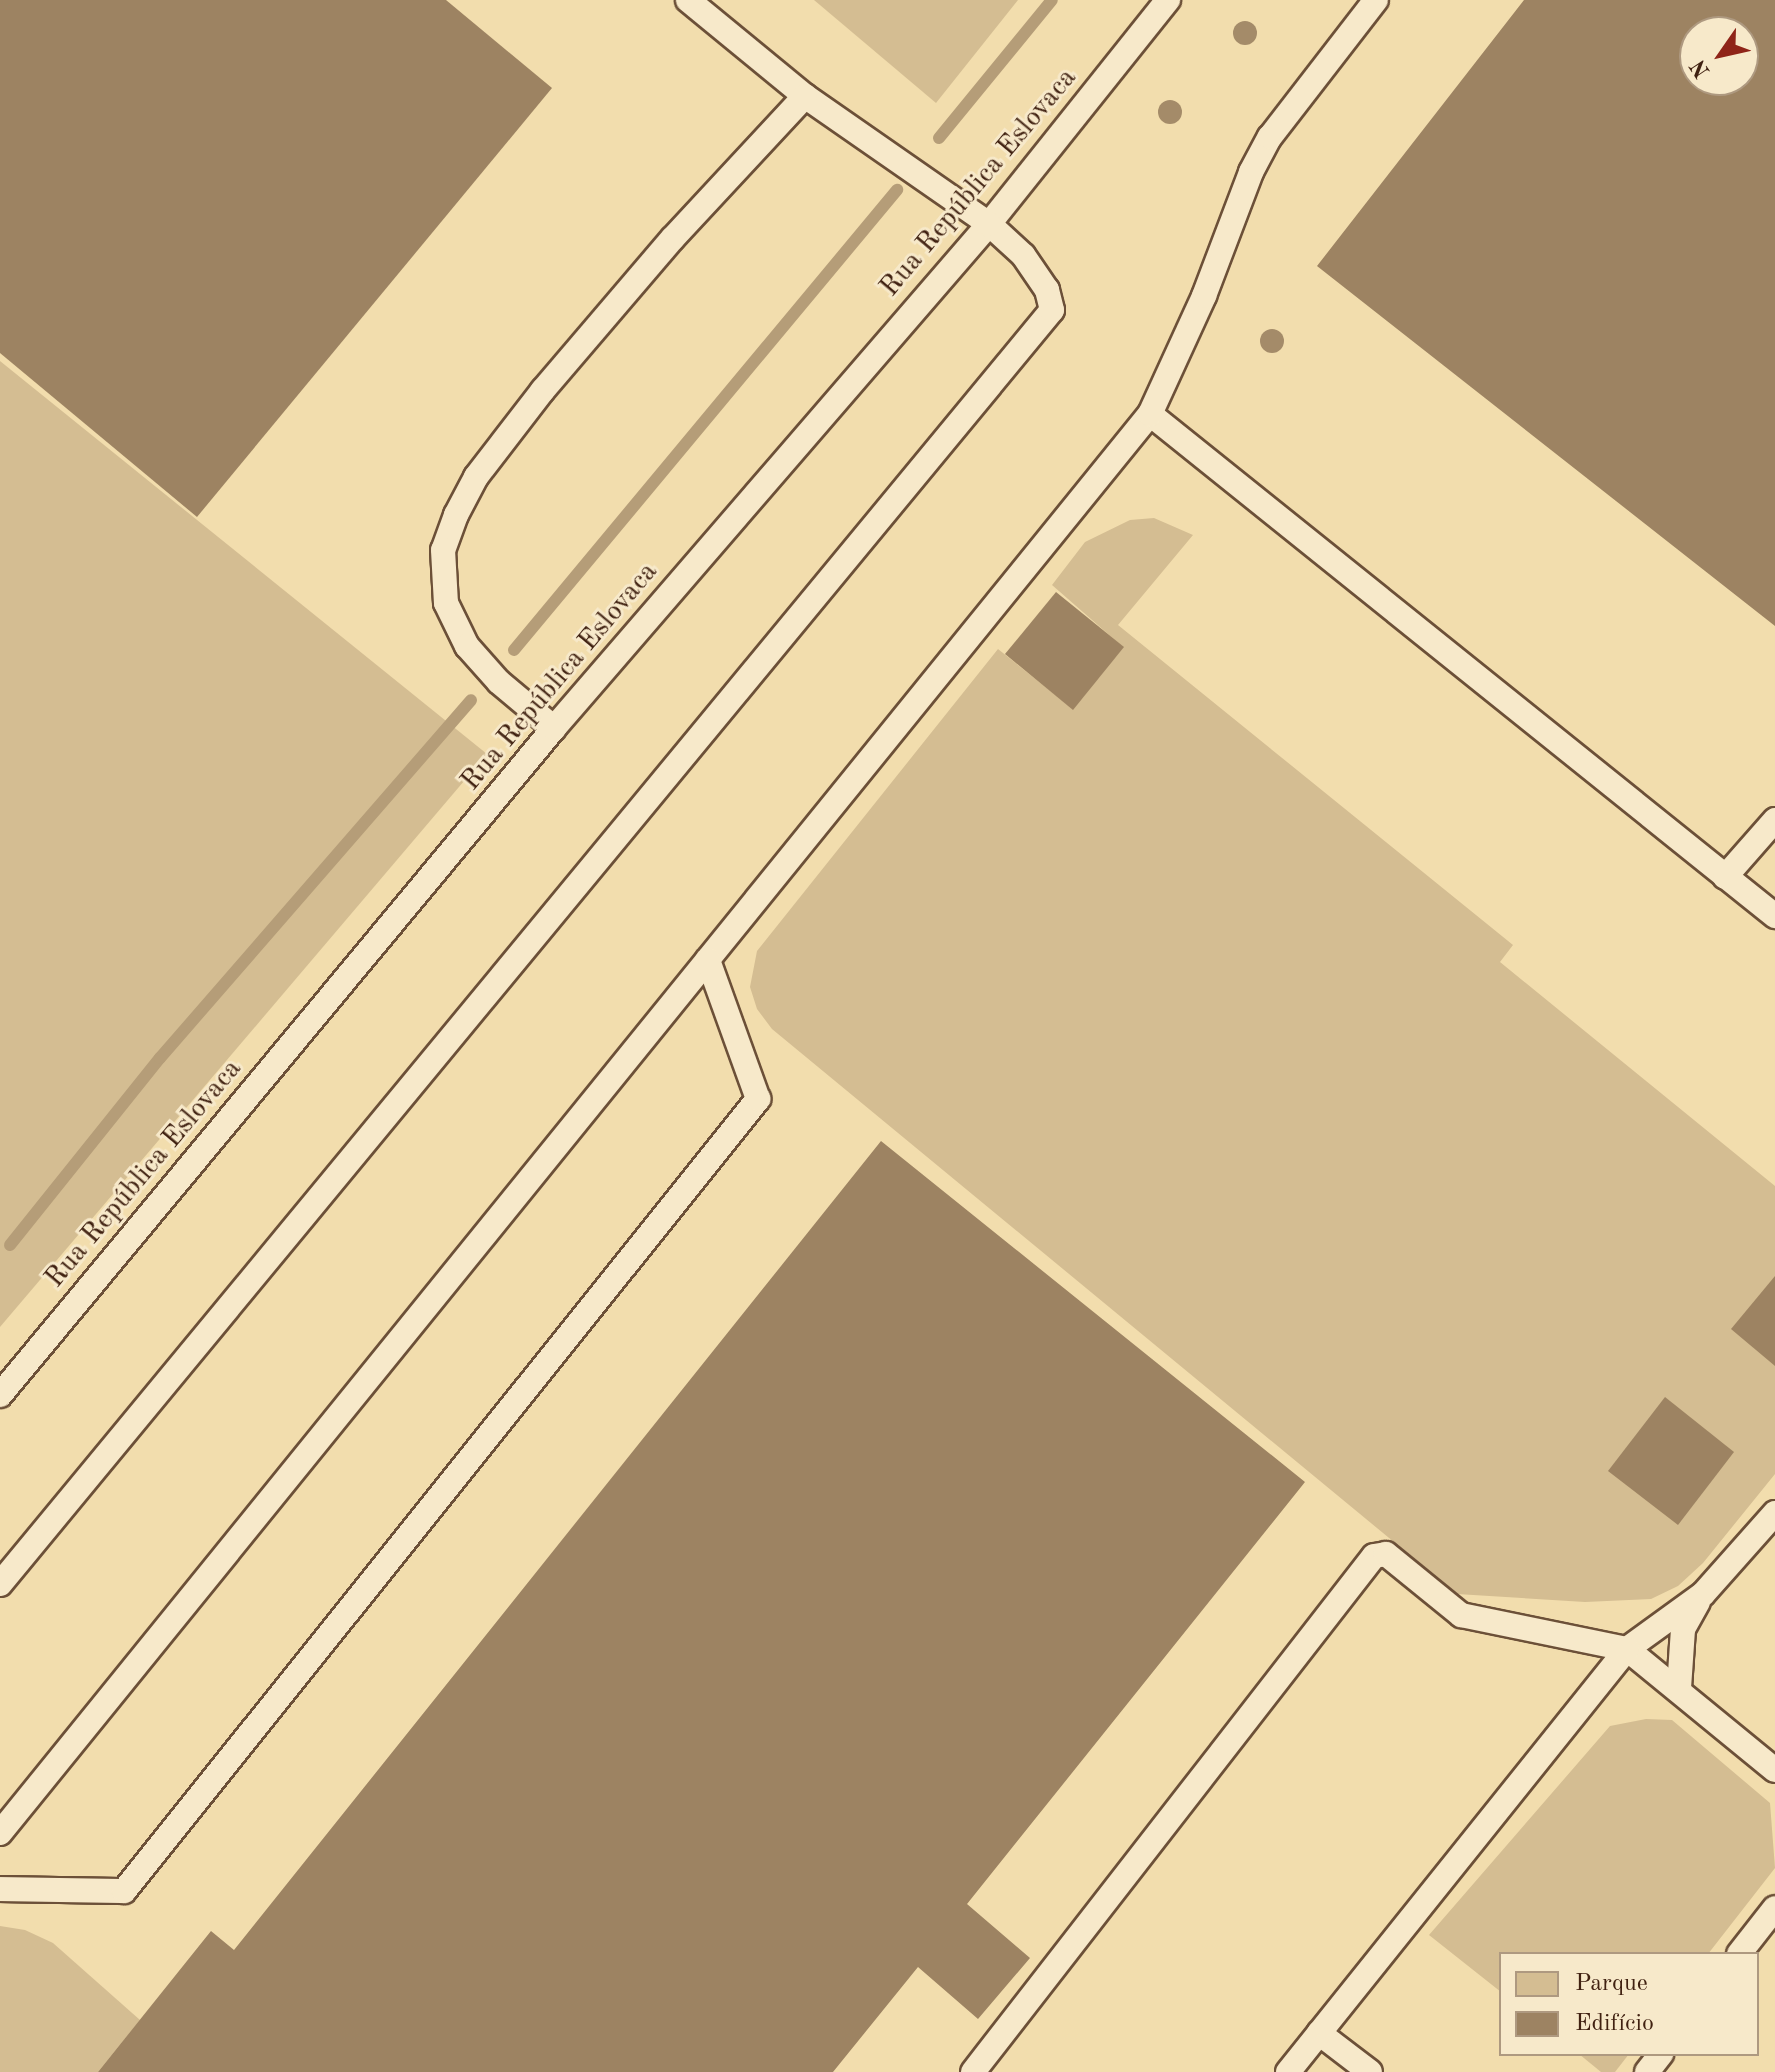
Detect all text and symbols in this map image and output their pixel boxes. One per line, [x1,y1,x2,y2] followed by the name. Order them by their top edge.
[1679,16,1759,96] north arrow
[1687,55,1715,81] text: N
[874,62,1084,304] street label: Rua República Eslovaca
[455,556,665,798] street label: Rua República Eslovaca
[39,1053,249,1295] street label: Rua República Eslovaca
[1499,1952,1759,2056] legend
[1575,1972,1648,1996] text: Parque
[1575,2012,1654,2036] text: Edifício

